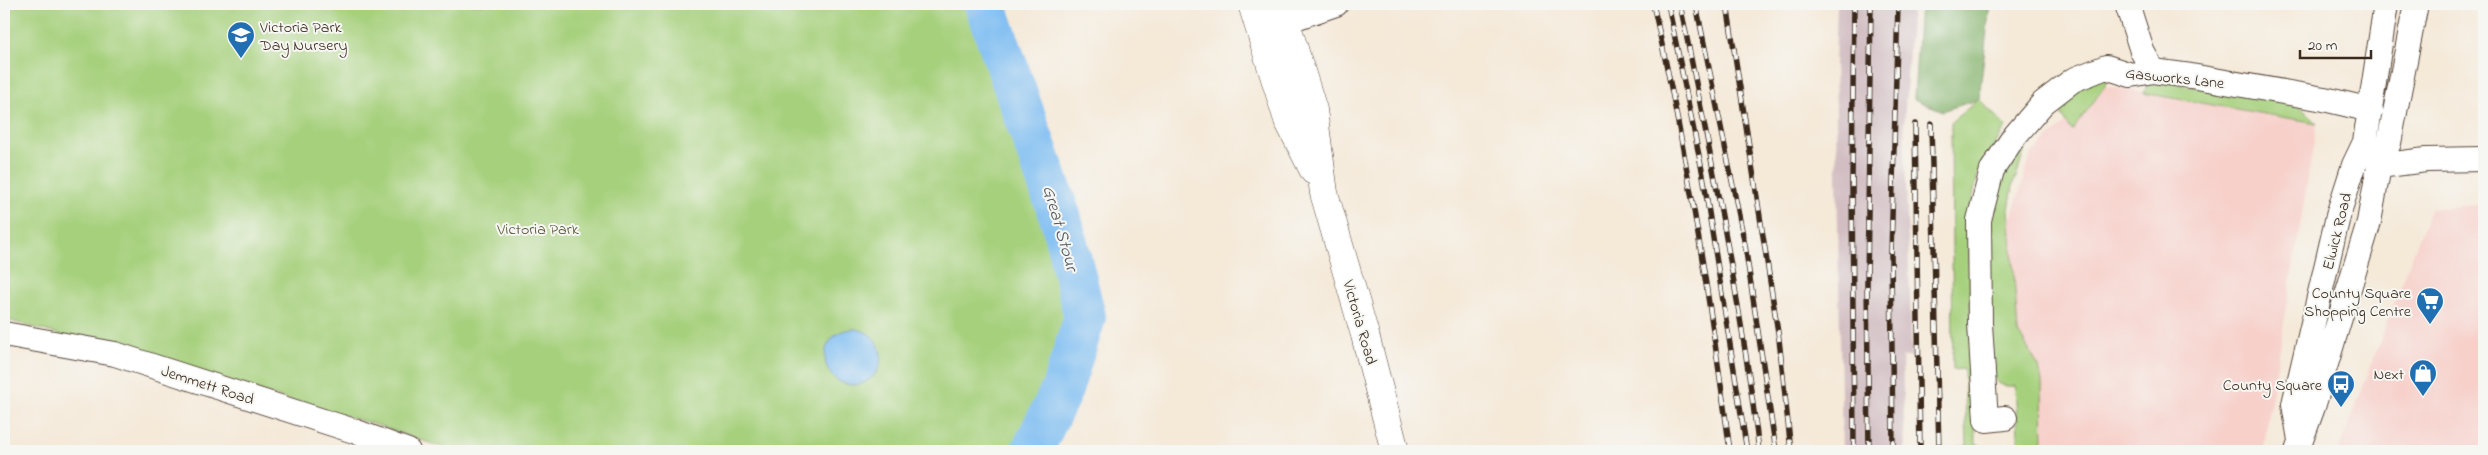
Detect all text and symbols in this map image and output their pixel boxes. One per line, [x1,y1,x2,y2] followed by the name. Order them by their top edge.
[259,16,347,58] place label: Victoria Park Day Nursery
[226,20,256,59] school or university icon: Victoria Park Day Nursery
[2300,28,2372,60] scale bar
[2308,35,2338,57] text: 20 m
[2124,62,2226,96] street label: Gasworks Lane
[1034,183,1084,277] water label: Great Stour
[2317,190,2359,273] street label: Elwick Road
[496,218,580,242] park label: Victoria Park
[1335,276,1383,368] street label: Victoria Road
[2304,282,2412,324] place label: County Square Shopping Centre
[2415,286,2445,325] supermarket icon: County Square Shopping Centre
[2408,358,2438,397] shop icon: Next
[158,360,257,412] street label: Jemmett Road
[2373,363,2405,387] place label: Next
[2326,369,2356,408] bus stop icon: County Square
[2223,374,2323,398] place label: County Square

